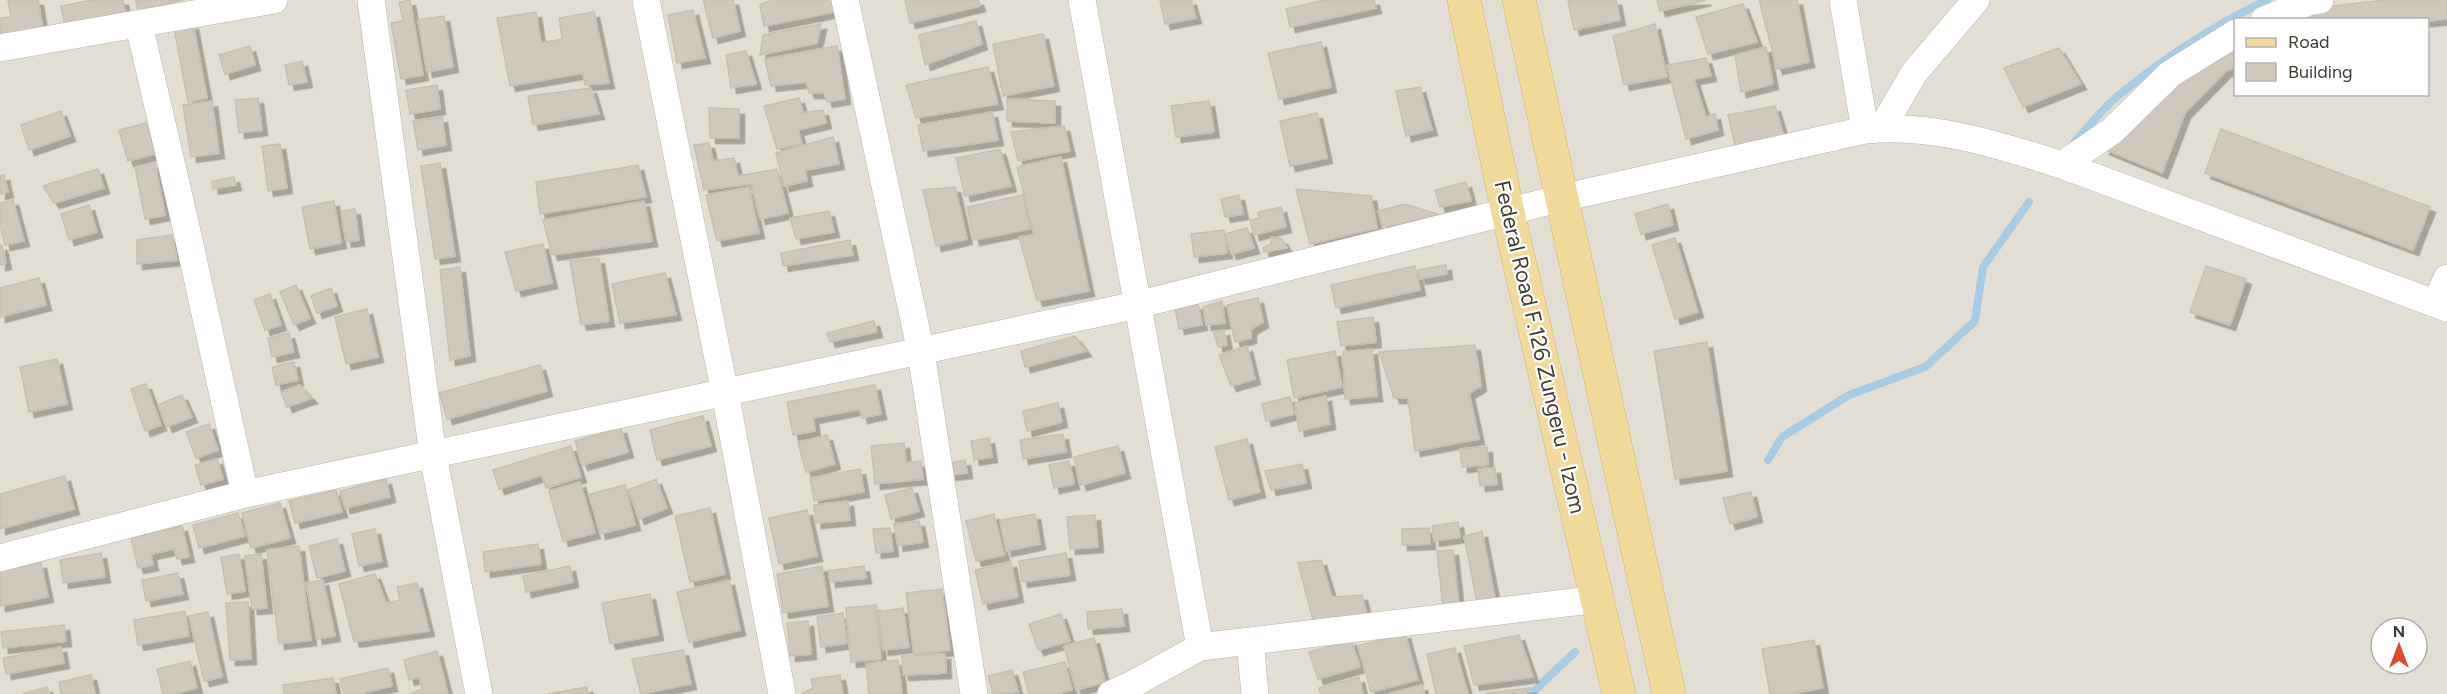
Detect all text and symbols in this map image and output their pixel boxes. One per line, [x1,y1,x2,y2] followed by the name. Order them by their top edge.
[2234,18,2429,96] legend
[2288,31,2329,53] text: Road
[2288,61,2353,83] text: Building
[1488,178,1592,516] street label: Federal Road F.126 Zungeru - Izom
[2369,616,2429,676] north arrow
[2393,622,2405,641] text: N

